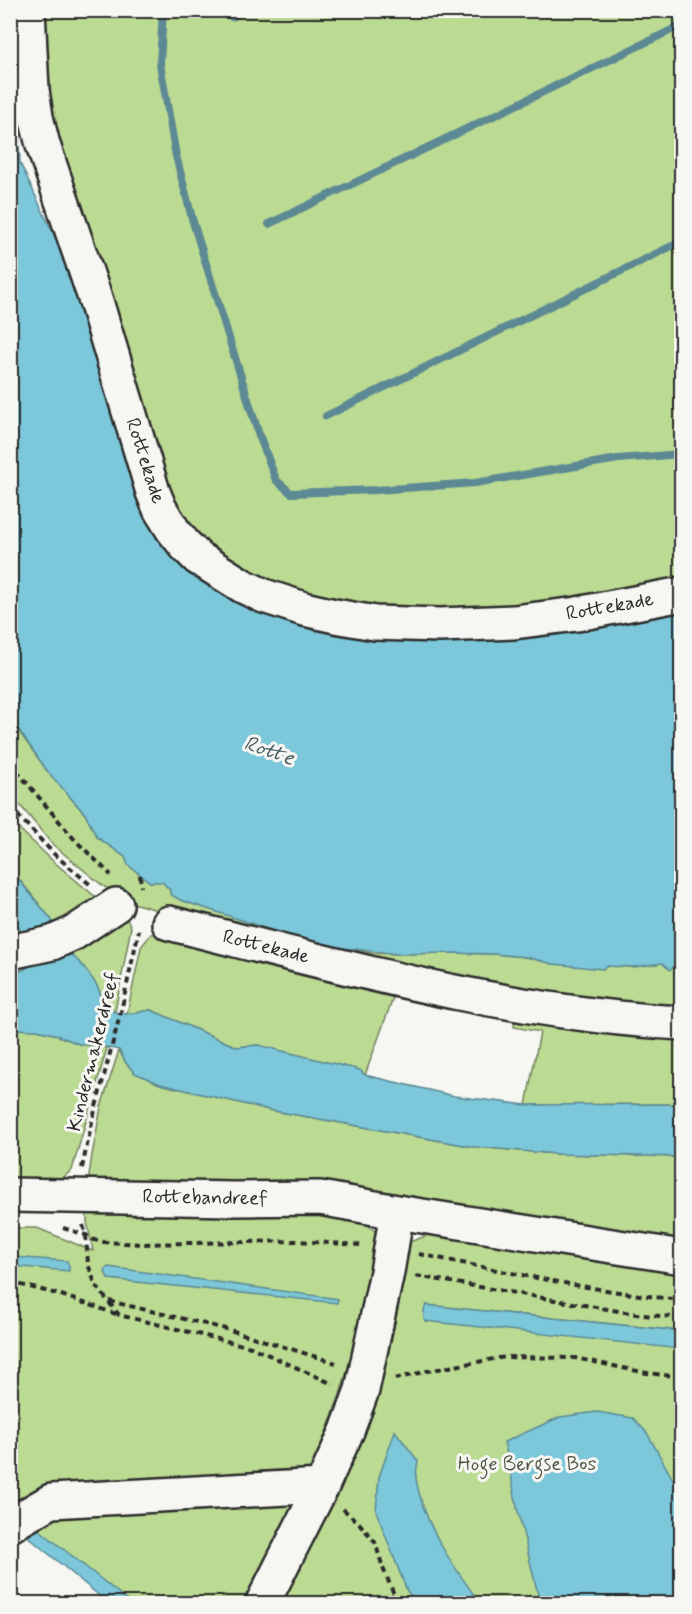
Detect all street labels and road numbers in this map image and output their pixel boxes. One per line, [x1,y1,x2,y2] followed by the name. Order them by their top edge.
[118,415,172,507] street label: Rottekade
[564,586,656,628] street label: Rottekade
[220,923,312,971] street label: Rottekade
[61,970,127,1134] street label: Kindermakerdreef
[142,1183,268,1213] street label: Rottebandreef

